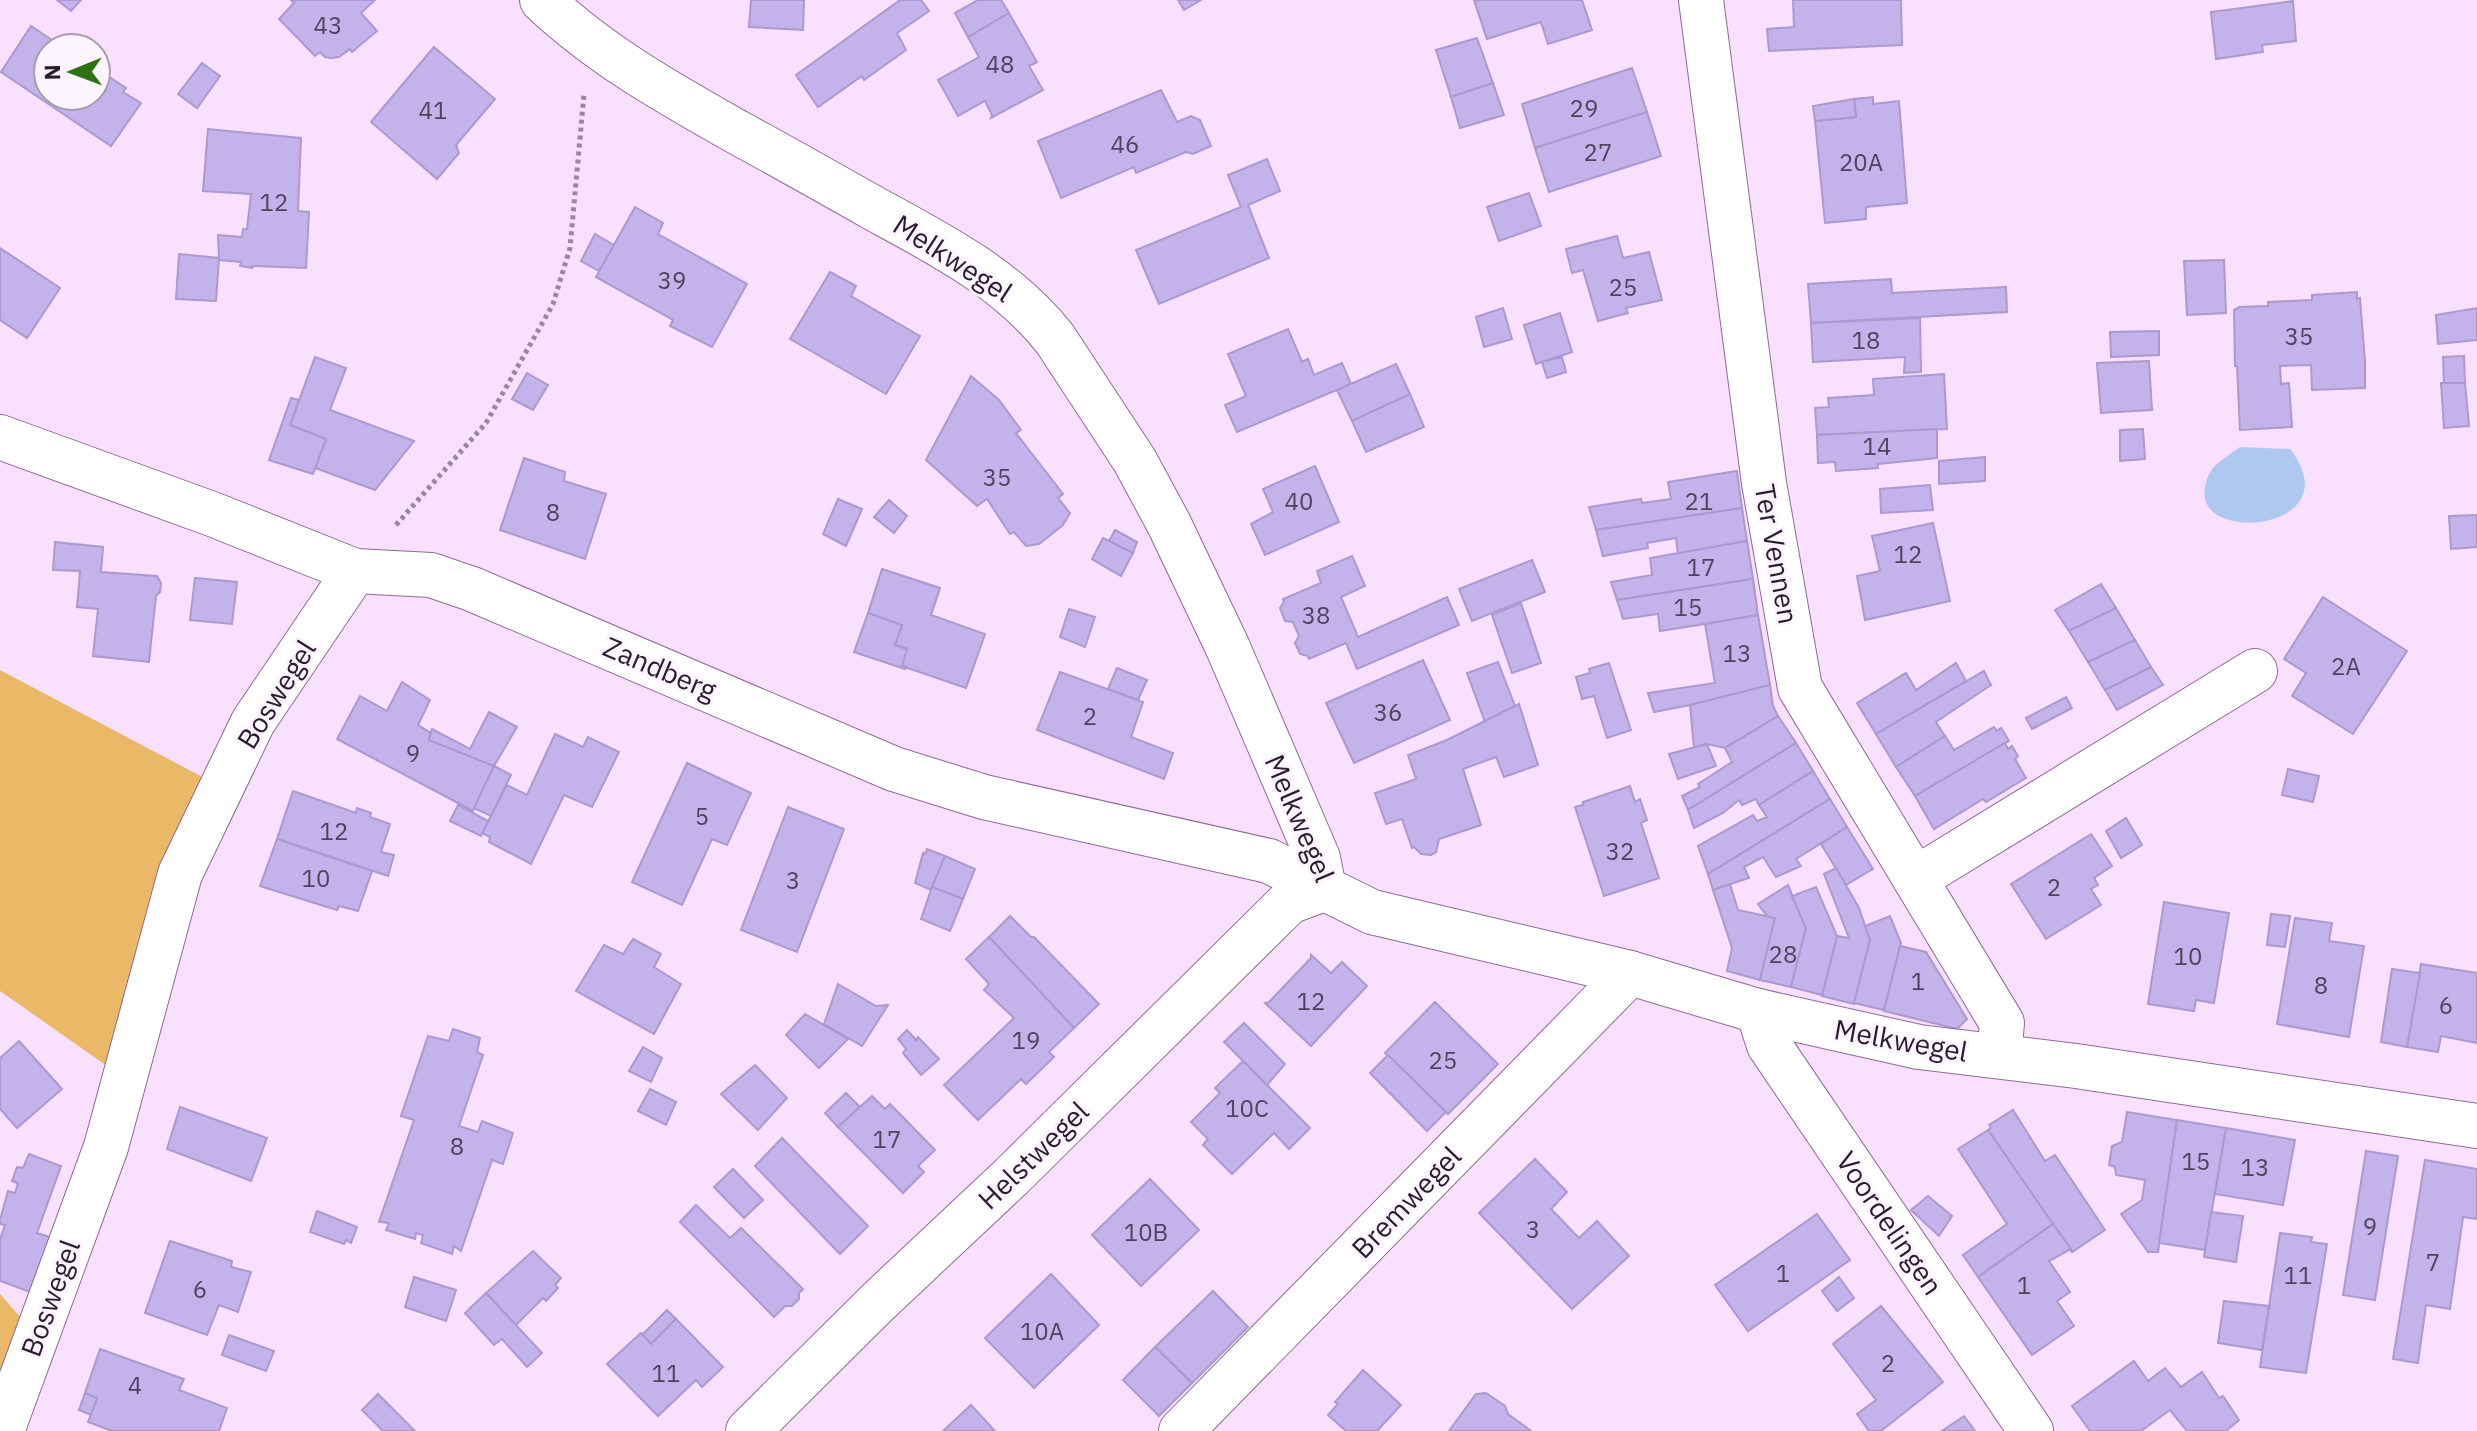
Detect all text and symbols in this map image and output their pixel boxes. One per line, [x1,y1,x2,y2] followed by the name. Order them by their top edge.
[314,9,342,41] house number: 43
[32,32,112,112] north arrow
[986,48,1014,80] house number: 48
[37,64,66,81] text: N
[1570,92,1598,124] house number: 29
[419,94,447,126] house number: 41
[1111,128,1139,160] house number: 46
[1584,136,1612,168] house number: 27
[1839,146,1883,178] house number: 20A
[260,186,288,218] house number: 12
[886,206,1020,310] street label: Melkwegel
[658,264,686,296] house number: 39
[1609,271,1637,303] house number: 25
[2285,320,2313,352] house number: 35
[1852,324,1880,356] house number: 18
[1863,430,1891,462] house number: 14
[983,461,1011,493] house number: 35
[1747,481,1807,627] street label: Ter Vennen
[1285,485,1313,517] house number: 40
[1685,485,1713,517] house number: 21
[546,496,560,528] house number: 8
[1894,538,1922,570] house number: 12
[1687,551,1715,583] house number: 17
[1674,591,1702,623] house number: 15
[1302,599,1330,631] house number: 38
[598,628,722,708] street label: Zandberg
[228,633,324,755] street label: Boswegel
[1723,637,1751,669] house number: 13
[2331,650,2361,682] house number: 2A
[1374,696,1402,728] house number: 36
[1083,700,1097,732] house number: 2
[406,737,420,769] house number: 9
[1257,749,1343,887] street label: Melkwegel
[695,800,709,832] house number: 5
[320,815,348,847] house number: 12
[1606,835,1634,867] house number: 32
[302,862,330,894] house number: 10
[786,864,800,896] house number: 3
[2047,871,2061,903] house number: 2
[1769,938,1797,970] house number: 28
[2174,940,2202,972] house number: 10
[1911,965,1925,997] house number: 1
[2314,969,2328,1001] house number: 8
[1297,985,1325,1017] house number: 12
[2439,989,2453,1021] house number: 6
[1831,1010,1971,1070] street label: Melkwegel
[1012,1024,1040,1056] house number: 19
[1429,1044,1457,1076] house number: 25
[1225,1092,1269,1124] house number: 10C
[970,1093,1096,1217] street label: Helstwegel
[873,1123,901,1155] house number: 17
[450,1130,464,1162] house number: 8
[1343,1138,1469,1266] street label: Bremwegel
[1828,1144,1952,1302] street label: Voordelingen
[2182,1145,2210,1177] house number: 15
[2241,1151,2269,1183] house number: 13
[2363,1210,2377,1242] house number: 9
[1526,1213,1540,1245] house number: 3
[1124,1216,1168,1248] house number: 10B
[12,1234,88,1362] street label: Boswegel
[2426,1246,2440,1278] house number: 7
[1776,1257,1790,1289] house number: 1
[2284,1259,2312,1291] house number: 11
[2017,1269,2031,1301] house number: 1
[193,1273,207,1305] house number: 6
[1020,1315,1064,1347] house number: 10A
[1881,1347,1895,1379] house number: 2
[652,1357,680,1389] house number: 11
[128,1369,142,1401] house number: 4

